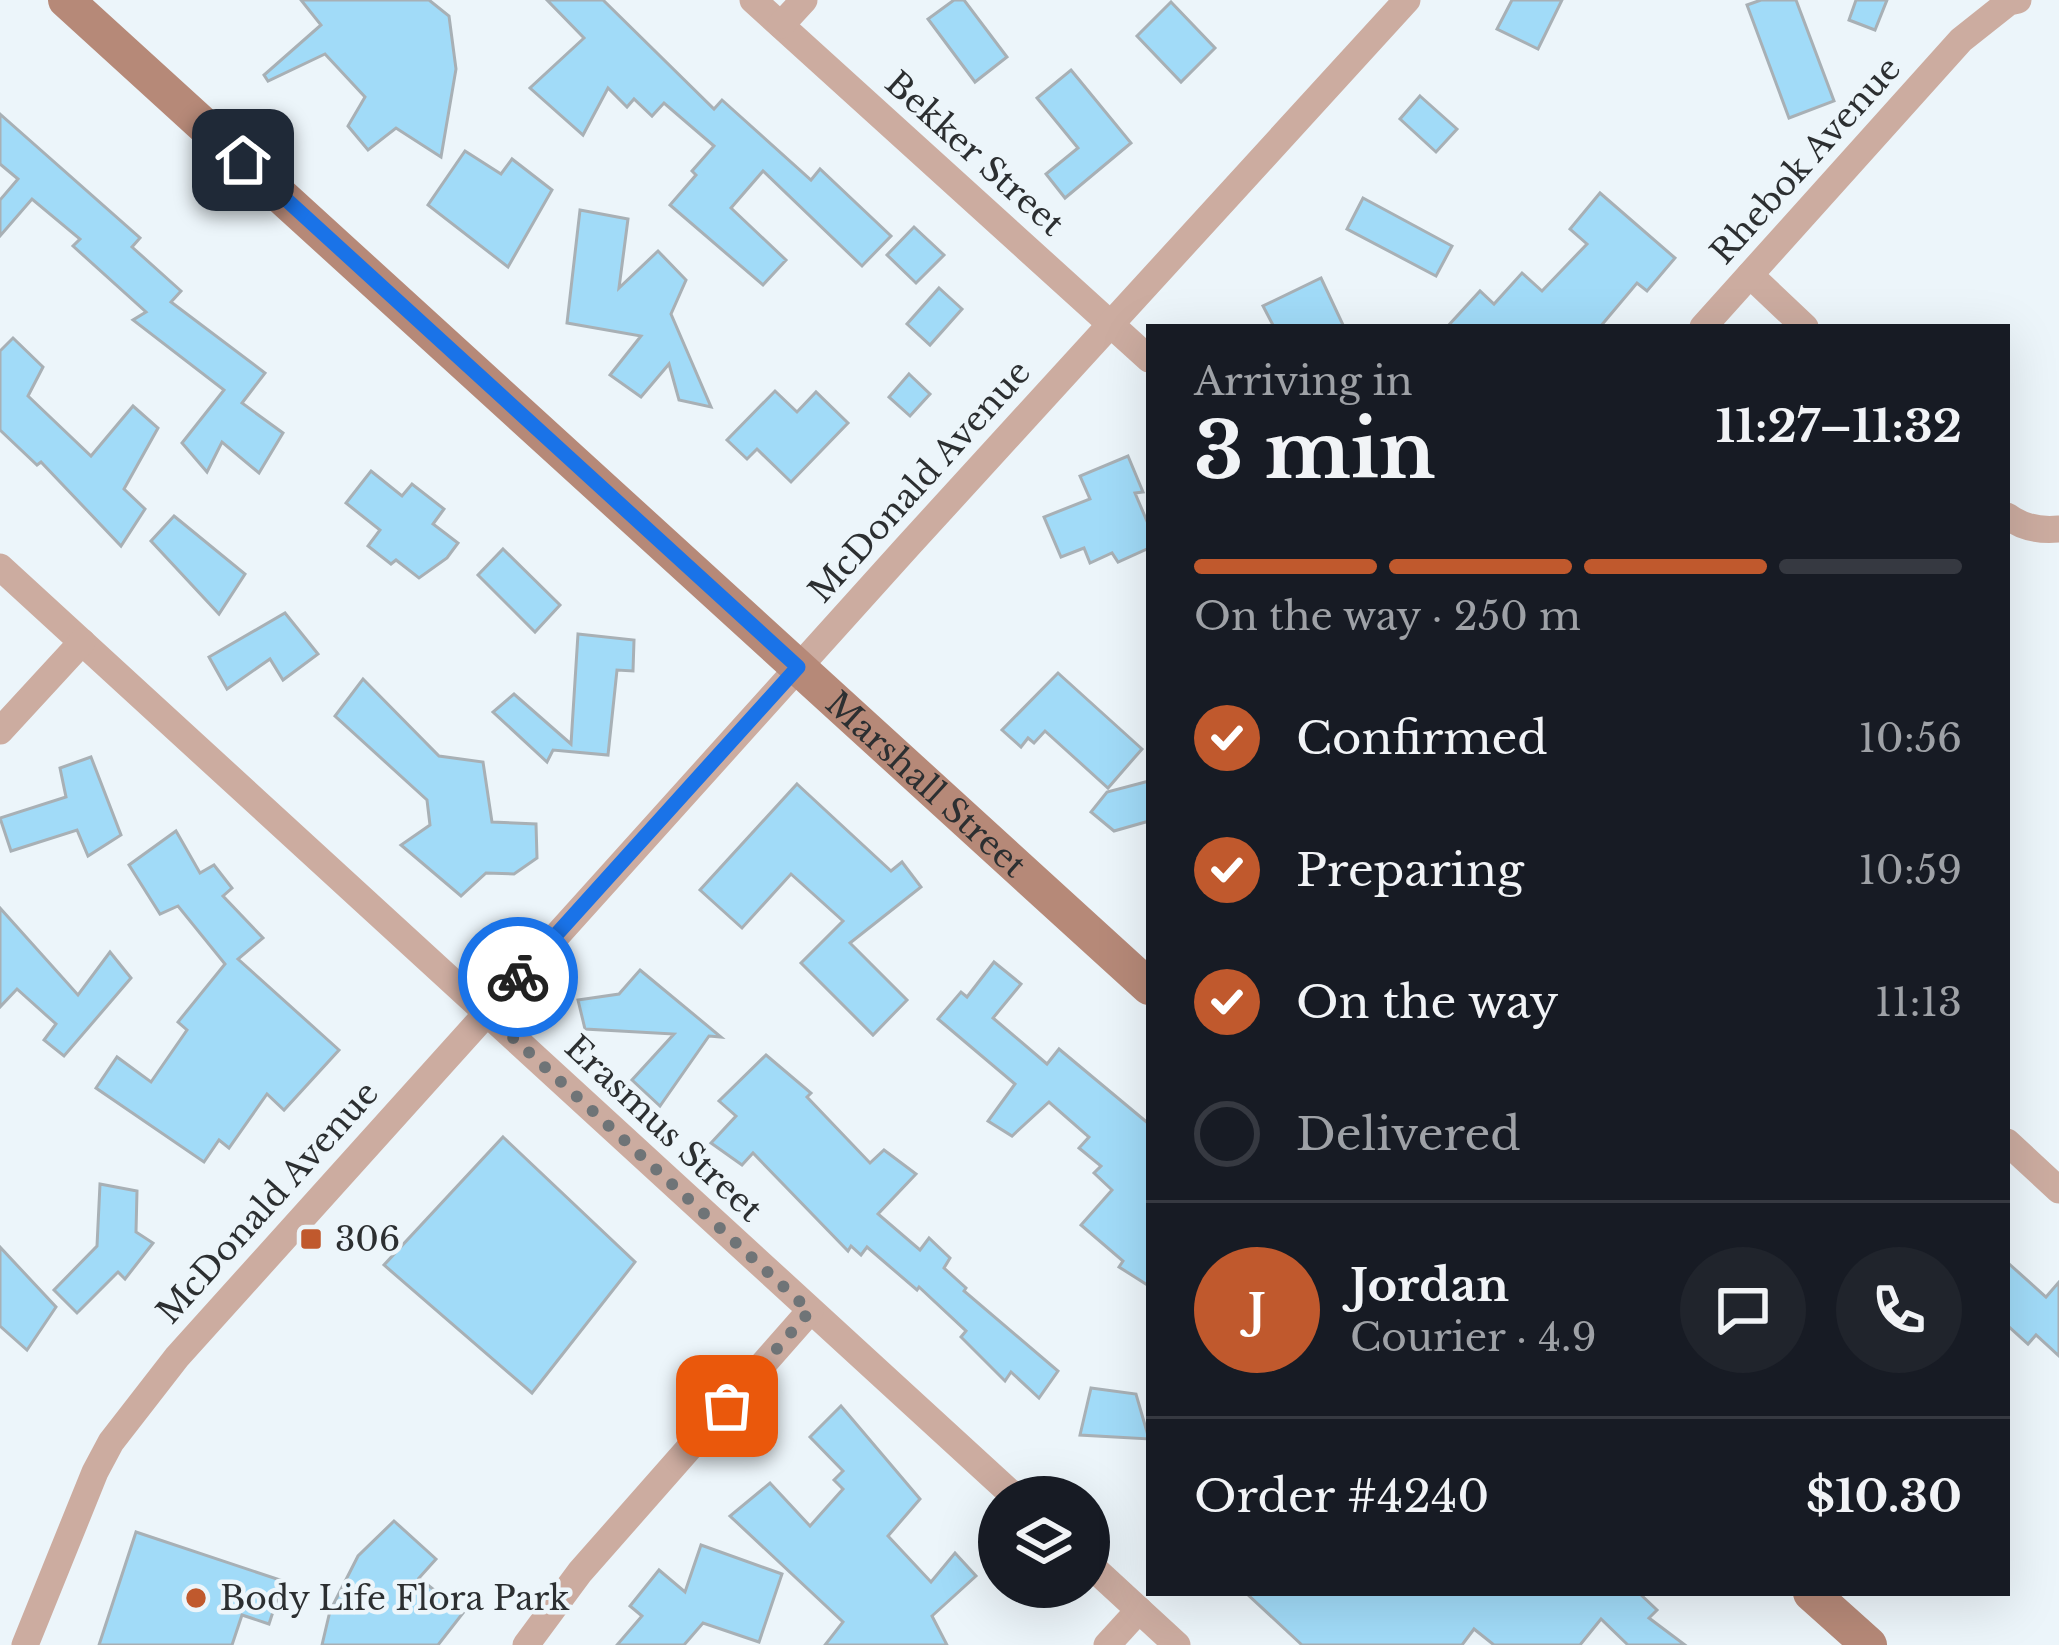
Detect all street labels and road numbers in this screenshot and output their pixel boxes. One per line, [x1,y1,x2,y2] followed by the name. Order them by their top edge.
[1702,48,1909,272] street label: Rhebok Avenue
[877,62,1073,245] street label: Bekker Street
[800,352,1039,611] street label: McDonald Avenue
[817,683,1035,886] street label: Marshall Street
[557,1027,771,1230] street label: Erasmus Street
[148,1073,387,1332] street label: McDonald Avenue

